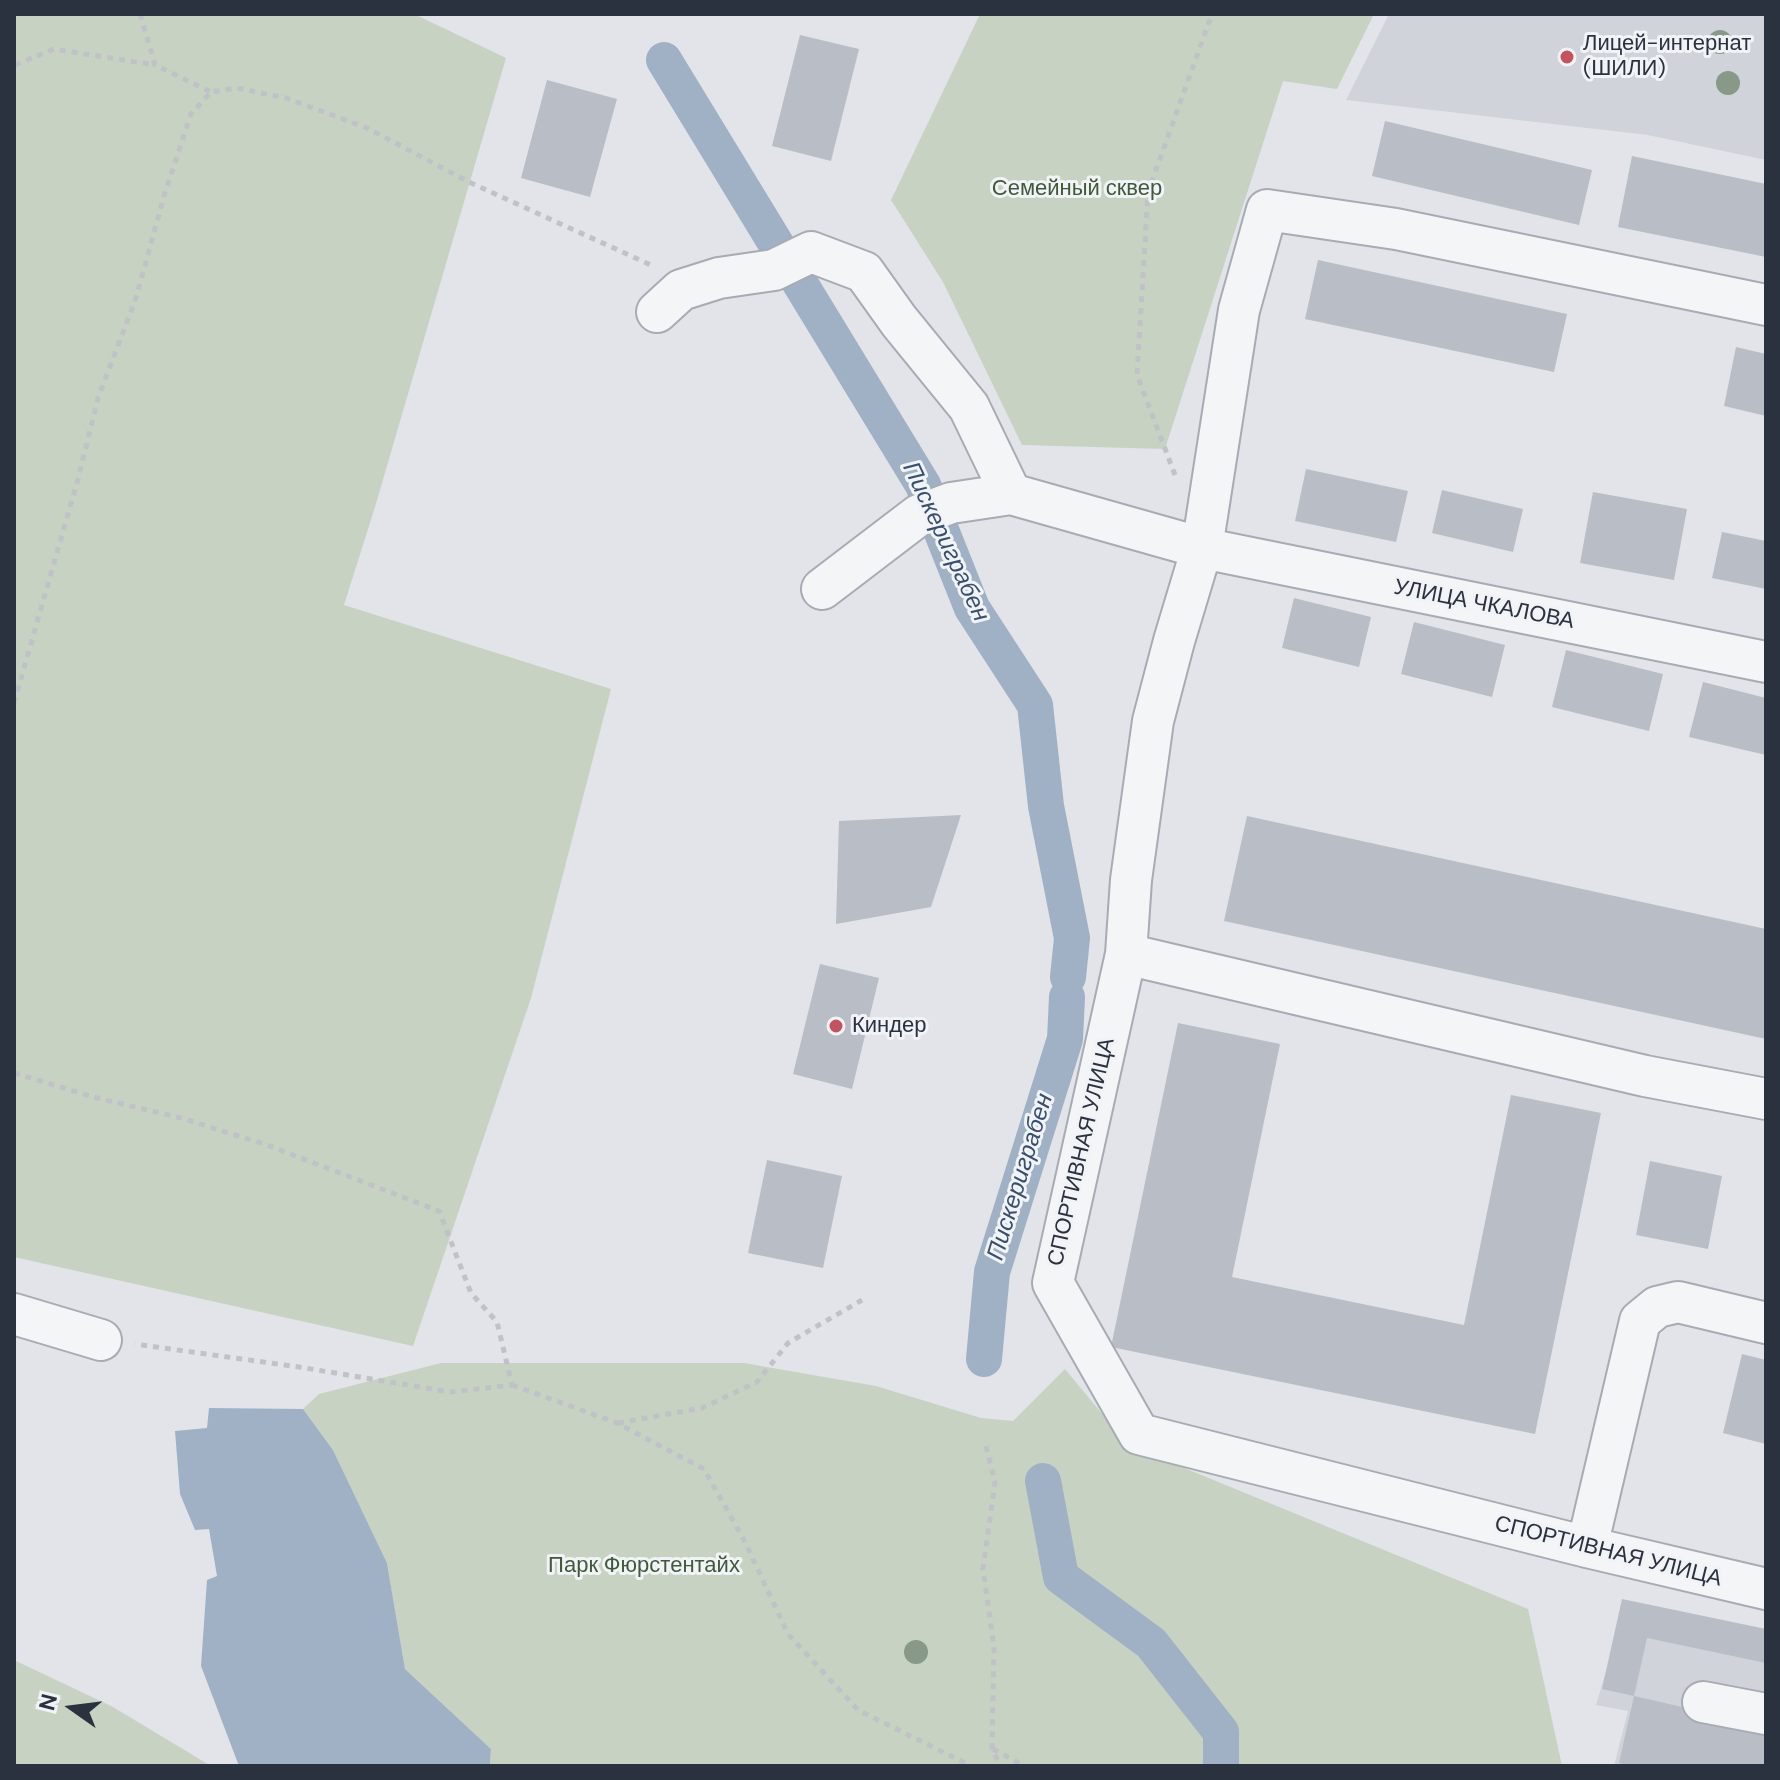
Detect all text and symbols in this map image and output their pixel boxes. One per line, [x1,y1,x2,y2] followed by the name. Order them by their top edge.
[1583,31,1751,82] place label: Лицей-интернат (ШИЛИ)
[1558,48,1576,66] marker: Лицей-интернат (ШИЛИ)
[992,176,1162,202] park label: Семейный сквер
[895,458,995,626] water label: Пискериграбен
[1392,575,1576,635] street label: УЛИЦА ЧКАЛОВА
[852,1013,927,1039] place label: Киндер
[827,1017,845,1035] marker: Киндер
[1043,1035,1121,1269] street label: СПОРТИВНАЯ УЛИЦА
[982,1090,1060,1264] water label: Пискериграбен
[1492,1511,1724,1593] street label: СПОРТИВНАЯ УЛИЦА
[548,1553,740,1579] park label: Парк Фюрстентайх
[32,1668,112,1748] north arrow
[32,1691,64,1713] text: N

